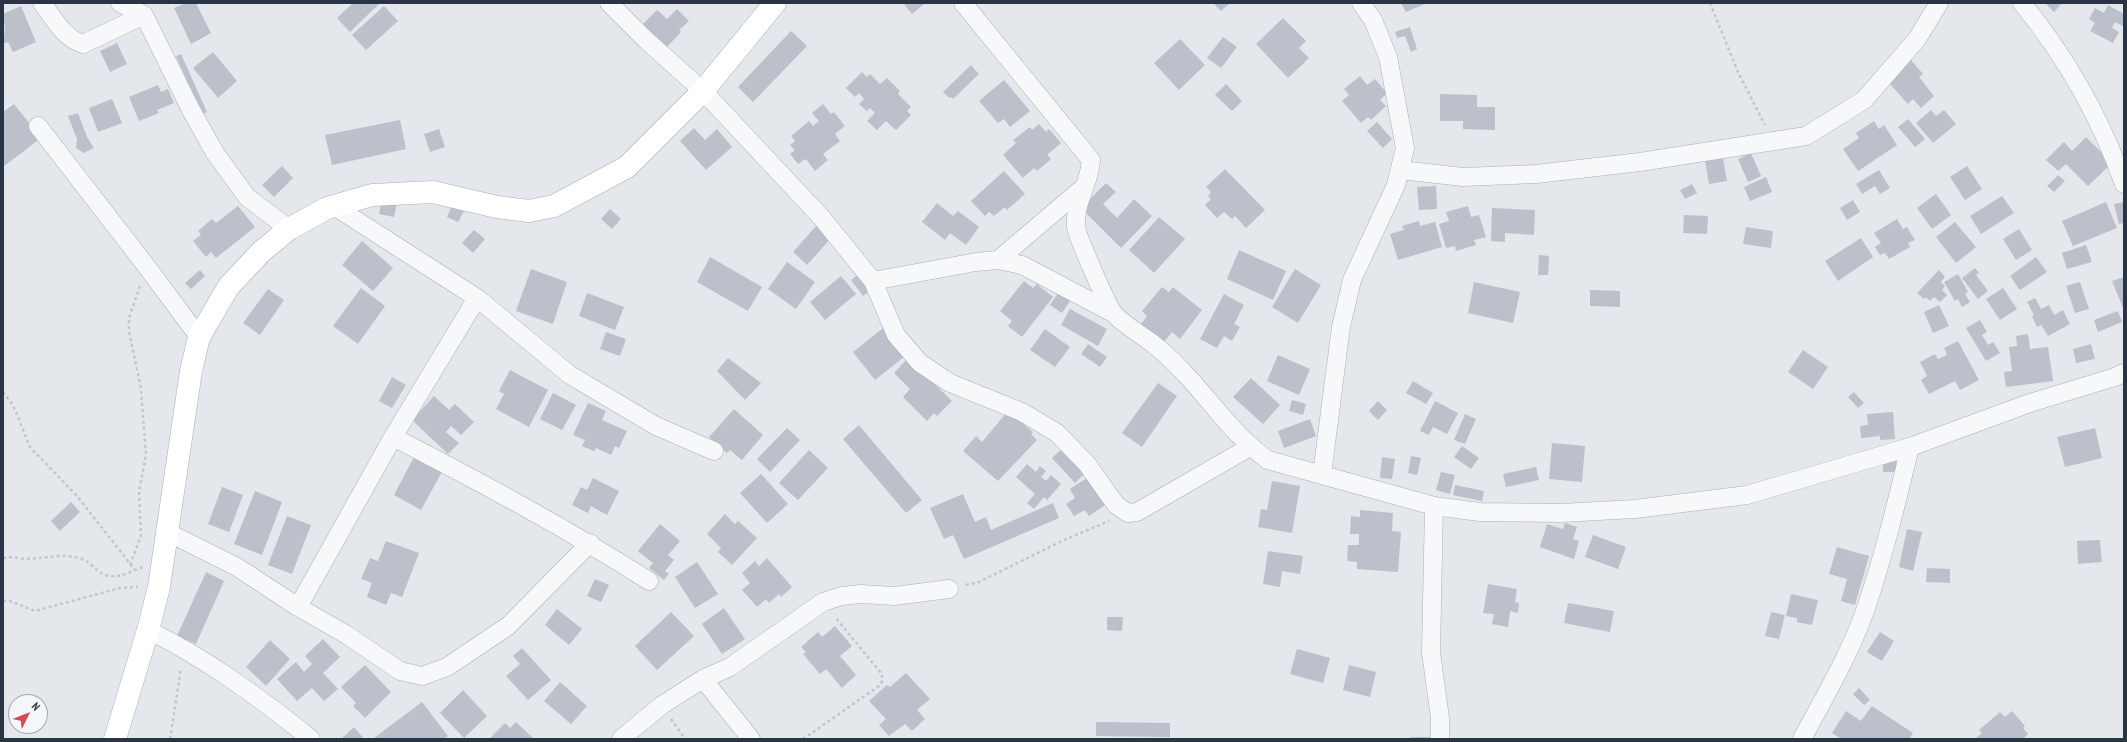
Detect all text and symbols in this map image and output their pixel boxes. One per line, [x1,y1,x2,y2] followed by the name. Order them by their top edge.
[8,694,48,734] north arrow
[29,700,43,713] text: N

